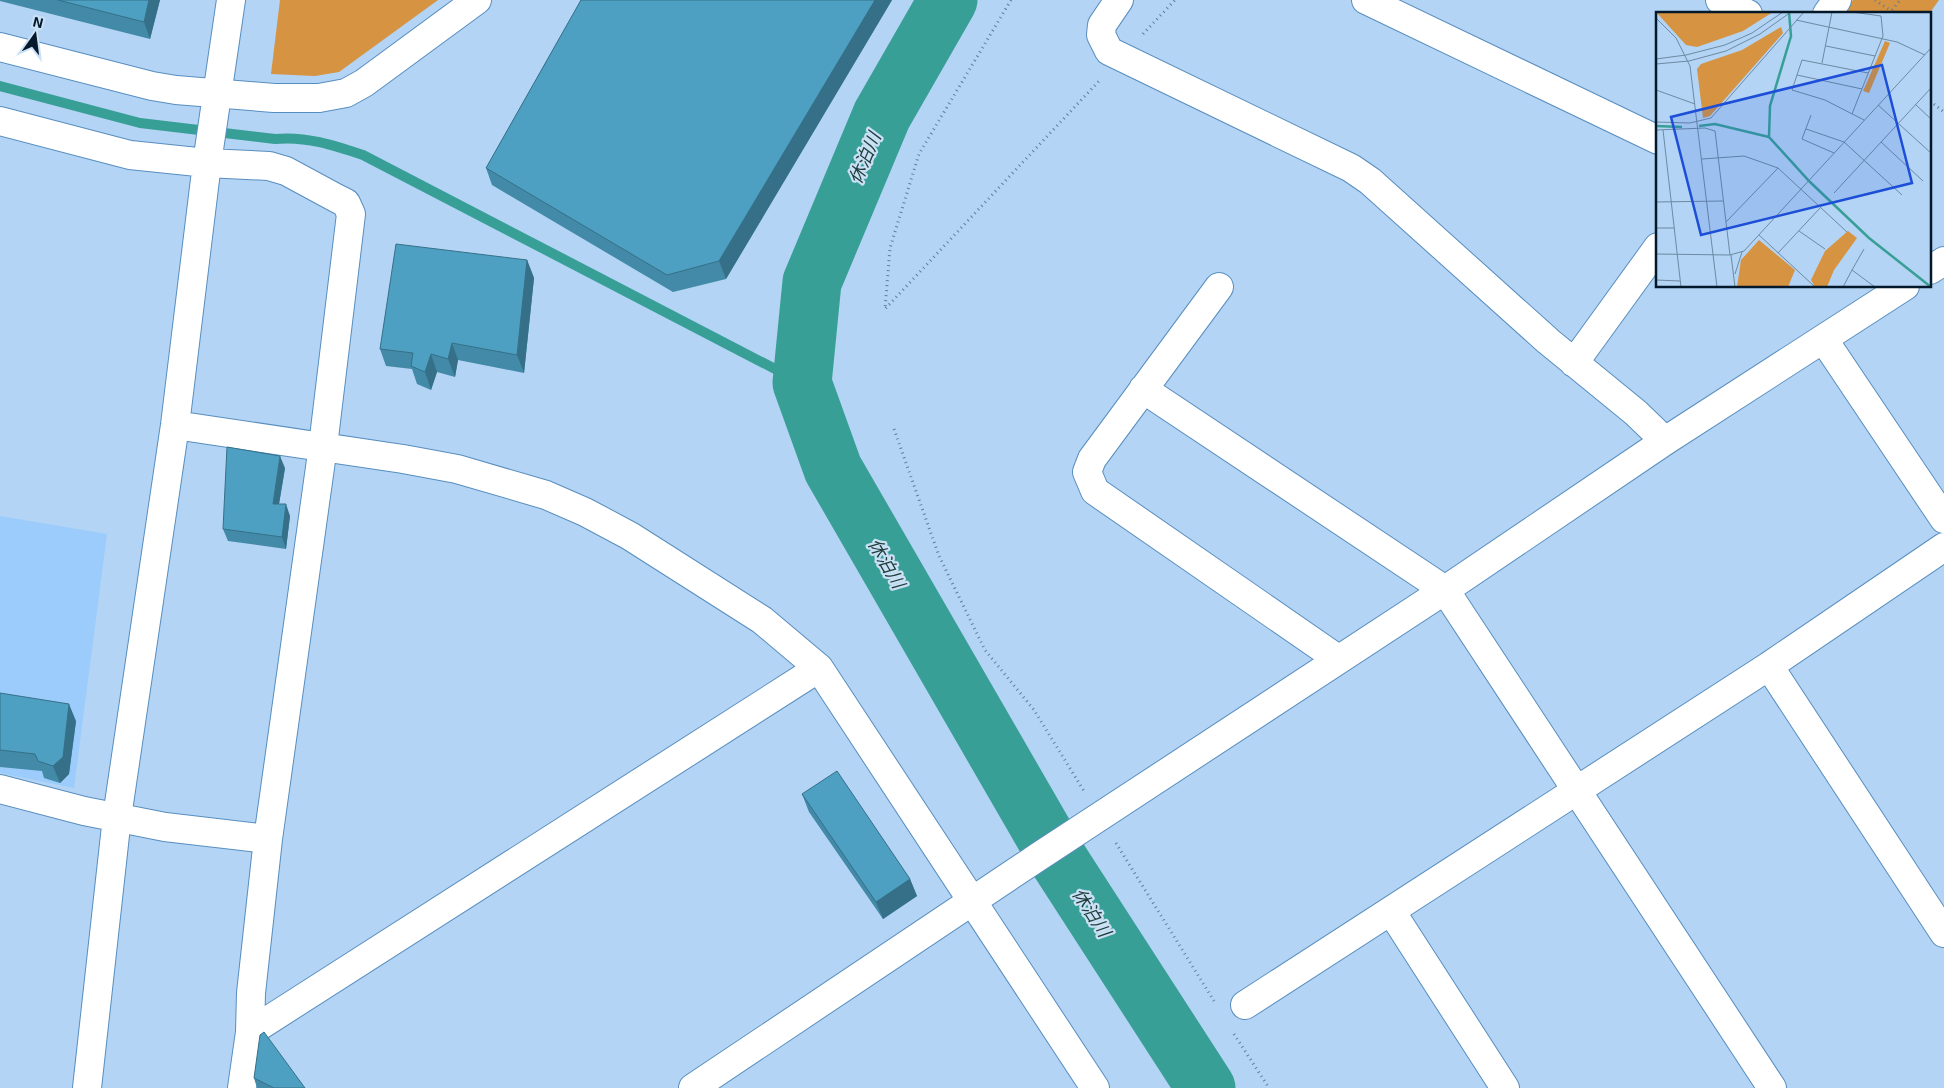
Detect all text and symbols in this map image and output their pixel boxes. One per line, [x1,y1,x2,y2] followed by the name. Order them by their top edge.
[10,10,60,60] north arrow
[31,12,45,31] text: N
[1656,12,1932,288] inset map
[843,127,885,187] water label: 休泊川
[864,534,911,594] water label: 休泊川
[1068,883,1117,942] water label: 休泊川

